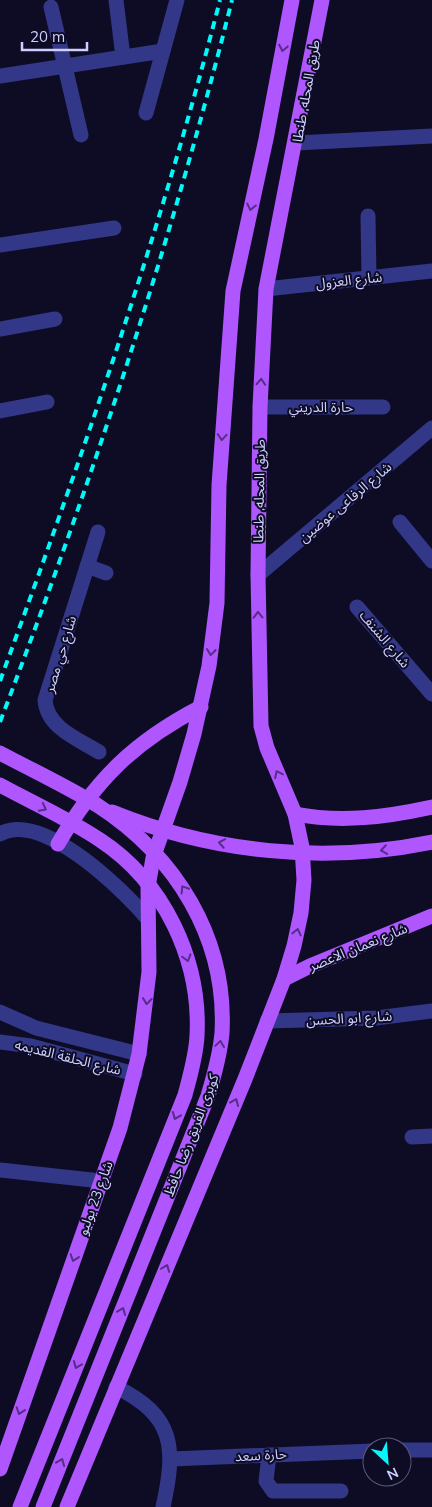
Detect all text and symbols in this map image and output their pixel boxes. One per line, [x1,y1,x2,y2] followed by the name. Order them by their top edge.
[22,20,88,52] scale bar
[30,27,65,46] text: 20 m
[288,38,325,144] street label: طريق المحله, طنطا
[279,44,289,52] one-way arrow
[246,203,257,212] one-way arrow
[315,268,383,294] street label: شارع العزول
[255,378,266,386] one-way arrow
[289,398,353,418] street label: حارة الدريني
[217,434,228,442] one-way arrow
[249,439,270,543] street label: طريق المحله, طنطا
[295,458,397,548] street label: شارع الرفاعى عوضين
[354,606,414,673] street label: شارع الشنف
[253,611,264,619] one-way arrow
[40,613,82,696] street label: شارع حي مصر
[206,648,216,656] one-way arrow
[274,770,284,779] one-way arrow
[38,802,47,812] one-way arrow
[218,839,227,849] one-way arrow
[380,845,388,855] one-way arrow
[180,886,190,895] one-way arrow
[305,919,411,977] street label: شارع نعمان الاعصر
[291,927,302,936] one-way arrow
[182,953,192,961] one-way arrow
[142,998,153,1006] one-way arrow
[305,1007,393,1031] street label: شارع ابو الحسن
[13,1035,123,1081] street label: شارع الحلقة القديمه
[214,1040,225,1048] one-way arrow
[159,1071,224,1199] street label: كوبرى الفريق رضا حافظ
[228,1098,239,1107] one-way arrow
[172,1111,183,1120] one-way arrow
[73,1158,119,1238] street label: شارع 23 يوليو
[70,1253,80,1262] one-way arrow
[160,1264,170,1273] one-way arrow
[116,1307,126,1316] one-way arrow
[73,1360,83,1368] one-way arrow
[16,1407,26,1415] one-way arrow
[362,1437,412,1487] north arrow
[235,1445,287,1465] street label: حارة سعد
[55,1458,66,1467] one-way arrow
[384,1463,401,1484] text: N

